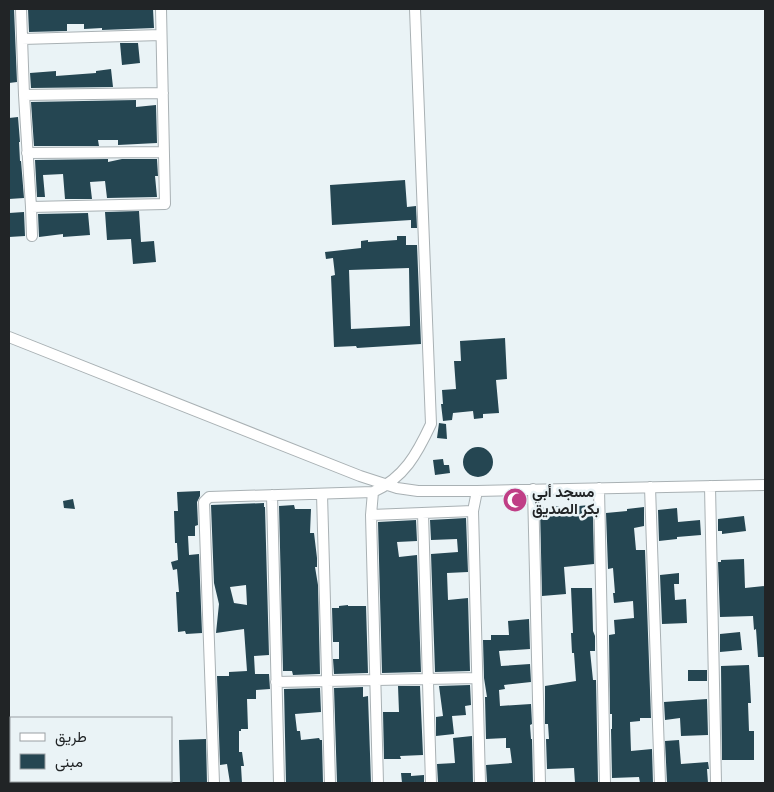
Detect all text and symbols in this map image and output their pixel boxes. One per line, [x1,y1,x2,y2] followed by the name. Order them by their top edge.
[532,482,600,518] place label: مسجد أبي بكر الصديق
[502,487,528,513] mosque icon: مسجد أبي بكر الصديق
[10,717,172,782] legend
[55,727,87,747] text: طريق
[55,752,83,772] text: مبنى

